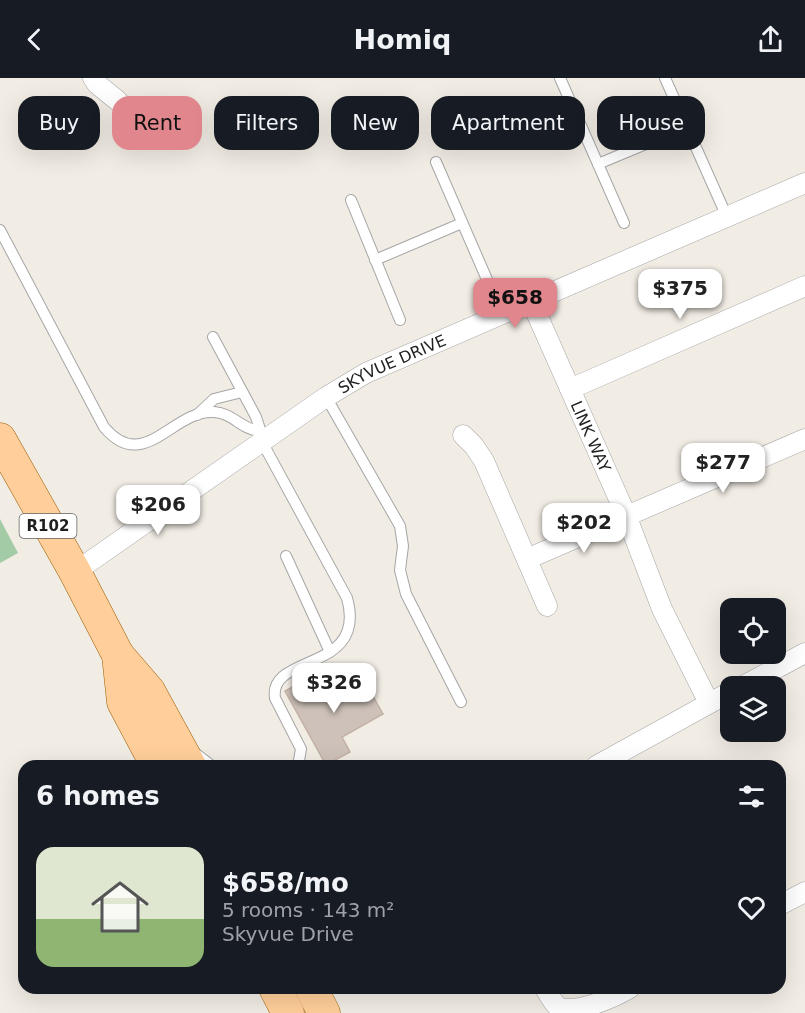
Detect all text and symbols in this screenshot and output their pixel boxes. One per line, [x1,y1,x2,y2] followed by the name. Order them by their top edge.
[18,23,51,56] icon: back
[754,23,787,56] icon: share
[354,24,451,55] text: Homiq
[18,96,100,150] chip: Buy
[112,96,202,150] chip: Rent
[214,96,319,150] chip: Filters
[331,96,419,150] chip: New
[431,96,585,150] chip: Apartment
[597,96,705,150] chip: House
[644,269,716,320] pin: $375
[652,276,708,300] text: $375
[479,278,551,329] pin: $658
[487,285,543,309] text: $658
[335,331,449,398] street label: SKYVUE DRIVE
[567,398,615,475] street label: LINK WAY
[687,443,759,494] pin: $277
[695,450,751,474] text: $277
[122,485,194,536] pin: $206
[130,492,186,516] text: $206
[548,503,620,554] pin: $202
[556,510,612,534] text: $202
[20,514,76,538] road number: R102
[720,598,786,742] map controls
[720,598,786,664] button: locate
[298,663,370,714] pin: $326
[306,670,362,694] text: $326
[720,676,786,742] button: layers
[735,780,768,813] icon: filters
[36,781,160,811] text: 6 homes
[222,868,349,898] text: $658/mo
[84,871,156,943] icon: home
[735,891,768,924] icon: heart
[222,898,394,922] text: 5 rooms · 143 m²
[222,922,354,946] text: Skyvue Drive

